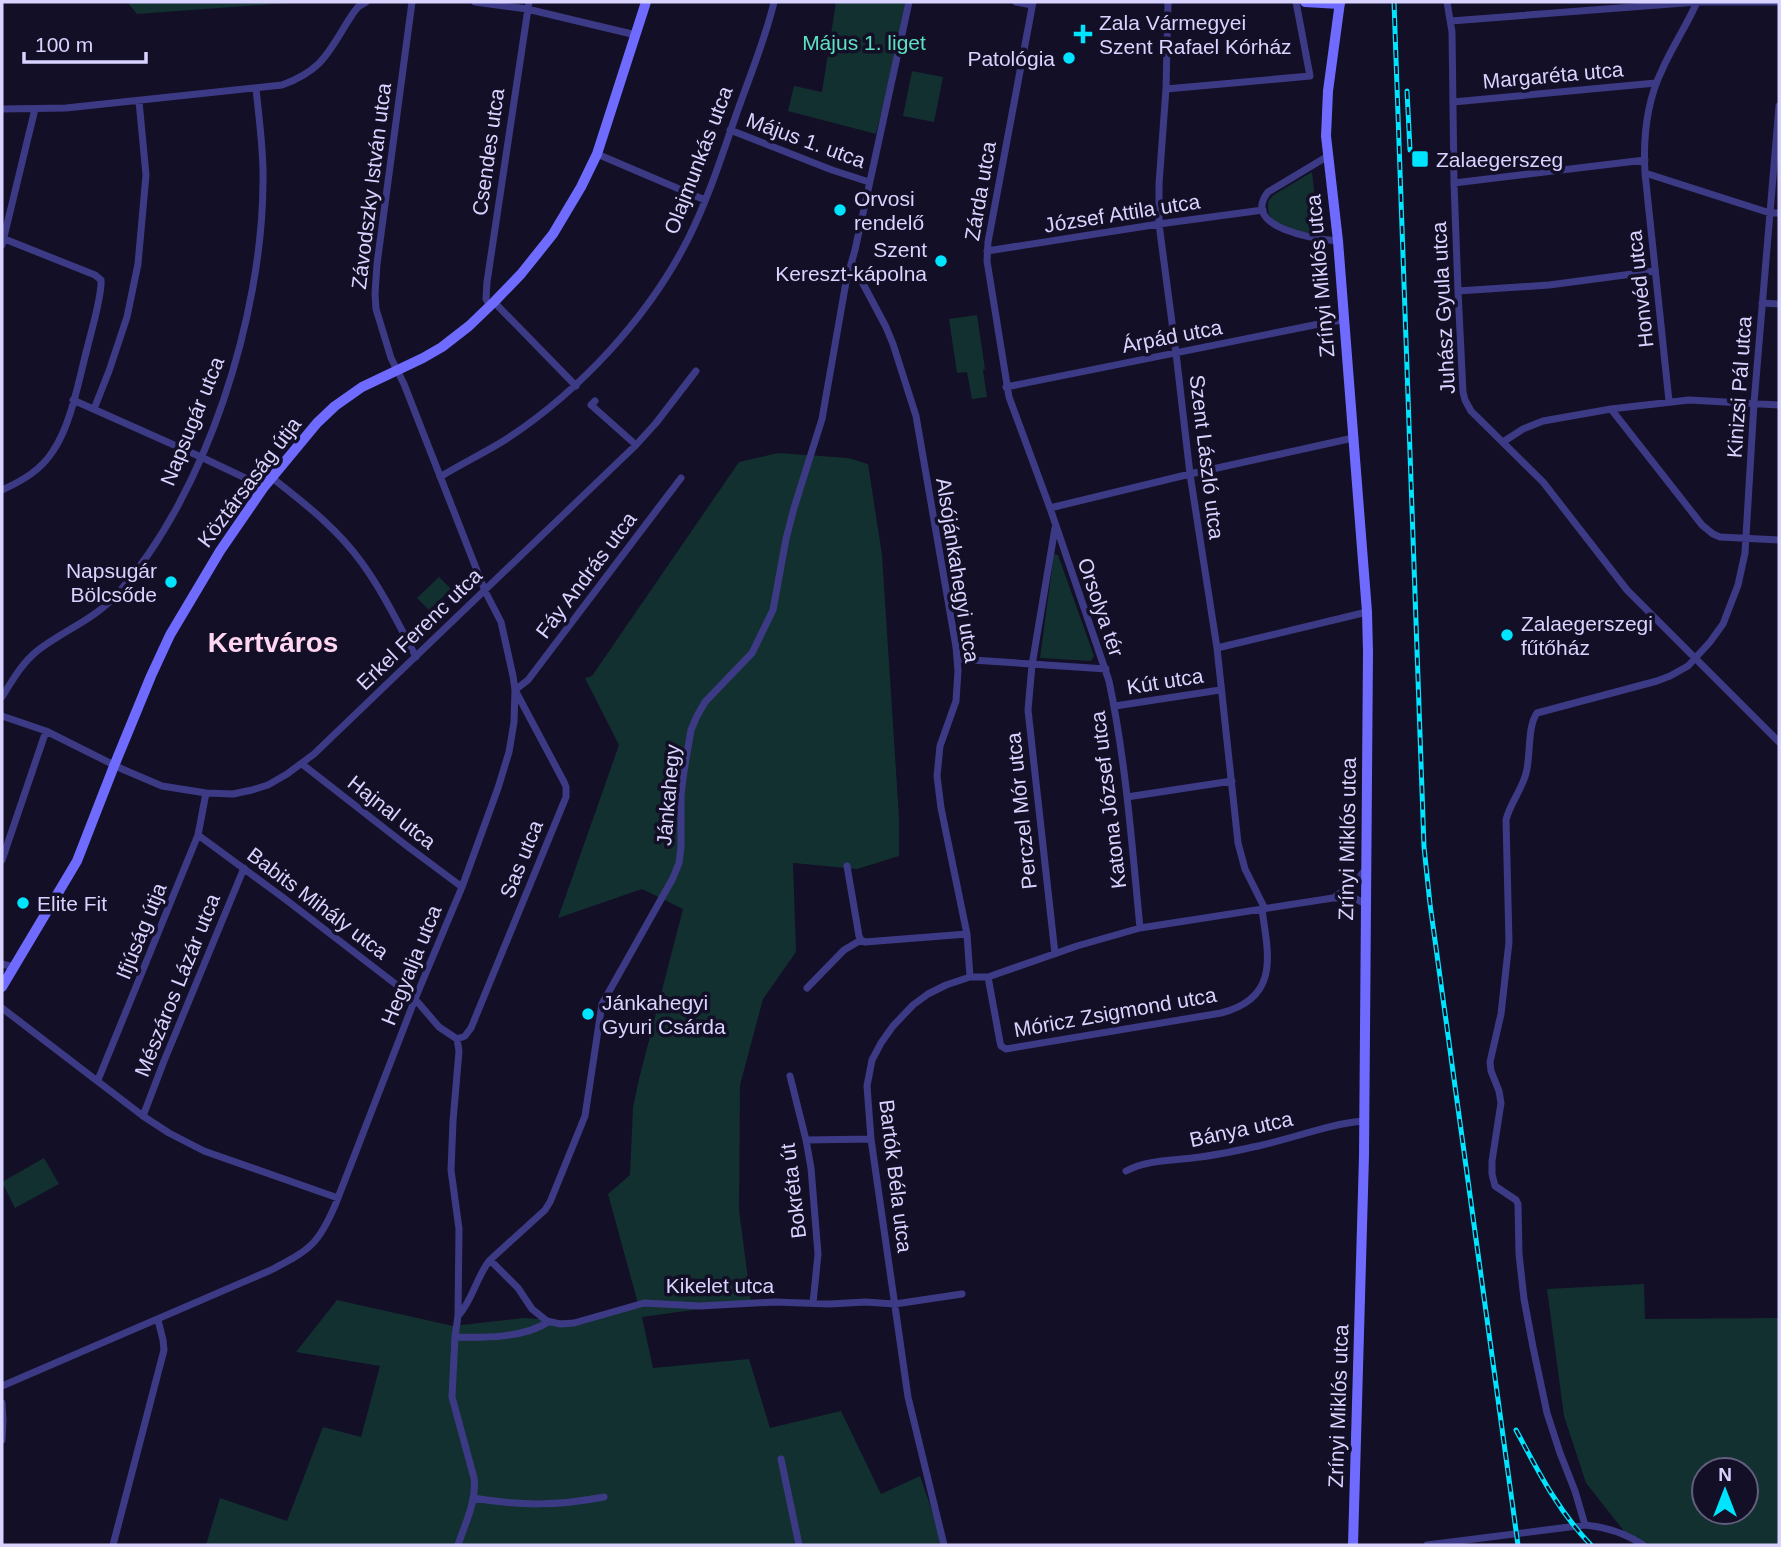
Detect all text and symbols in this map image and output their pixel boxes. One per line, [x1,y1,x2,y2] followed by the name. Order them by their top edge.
[1099,11,1292,58] place label: Zala Vármegyei Szent Rafael Kórház
[24,21,147,65] scale bar
[1073,24,1093,44] marker: Zala Vármegyei Szent Rafael Kórház
[802,31,926,54] park label: Május 1. liget
[35,33,93,56] text: 100 m
[967,47,1055,70] place label: Patológia
[1061,50,1077,66] marker: Patológia
[1482,57,1625,93] street label: Margaréta utca
[347,81,395,291] street label: Závodszky István utca
[659,83,737,237] street label: Olajmunkás utca
[468,87,508,217] street label: Csendes utca
[743,108,869,172] street label: Május 1. utca
[960,139,1000,242] street label: Zárda utca
[1436,148,1563,171] place label: Zalaegerszeg
[1410,149,1430,169] marker: Zalaegerszeg
[854,187,924,234] place label: Orvosi rendelő
[1042,189,1202,237] street label: József Attila utca
[1301,193,1339,358] street label: Zrínyi Miklós utca
[832,202,848,218] marker: Orvosi rendelő
[1427,221,1459,395] street label: Juhász Gyula utca
[1622,229,1658,349] street label: Honvéd utca
[775,238,927,285] place label: Szent Kereszt-kápolna
[933,253,949,269] marker: Szent Kereszt-kápolna
[1120,315,1224,357] street label: Árpád utca
[1723,315,1755,459] street label: Kinizsi Pál utca
[156,353,228,489] street label: Napsugár utca
[1185,373,1229,541] street label: Szent László utca
[193,412,305,551] street label: Köztársaság útja
[932,476,984,664] street label: Alsójánkahegyi utca
[531,507,641,643] street label: Fáy András utca
[1073,555,1129,659] street label: Orsolya tér
[66,559,157,606] place label: Napsugár Bölcsőde
[352,563,486,694] street label: Erkel Ferenc utca
[163,574,179,590] marker: Napsugár Bölcsőde
[1521,612,1653,659] place label: Zalaegerszegi fűtőház
[208,627,338,658] district label: Kertváros
[1499,627,1515,643] marker: Zalaegerszegi fűtőház
[1125,664,1205,698] street label: Kút utca
[1086,710,1130,890] street label: Katona József utca
[1001,731,1041,891] street label: Perczel Mór utca
[652,743,684,847] street label: Jánkahegy
[1334,757,1360,921] street label: Zrínyi Miklós utca
[344,771,441,854] street label: Hajnal utca
[495,817,547,901] street label: Sas utca
[243,843,393,964] street label: Babits Mihály utca
[111,879,171,982] street label: Ifjúság útja
[130,890,224,1080] street label: Mészáros Lázár utca
[37,892,107,915] place label: Elite Fit
[15,895,31,911] marker: Elite Fit
[377,901,446,1028] street label: Hegyalja utca
[1012,983,1218,1041] street label: Móricz Zsigmond utca
[602,991,726,1038] place label: Jánkahegyi Gyuri Csárda
[580,1006,596,1022] marker: Jánkahegyi Gyuri Csárda
[875,1098,917,1254] street label: Bartók Béla utca
[1187,1107,1295,1151] street label: Bánya utca
[776,1142,810,1240] street label: Bokréta út
[666,1274,775,1297] street label: Kikelet utca
[1324,1324,1352,1488] street label: Zrínyi Miklós utca
[1690,1456,1760,1526] north arrow
[1718,1464,1732,1485] text: N

